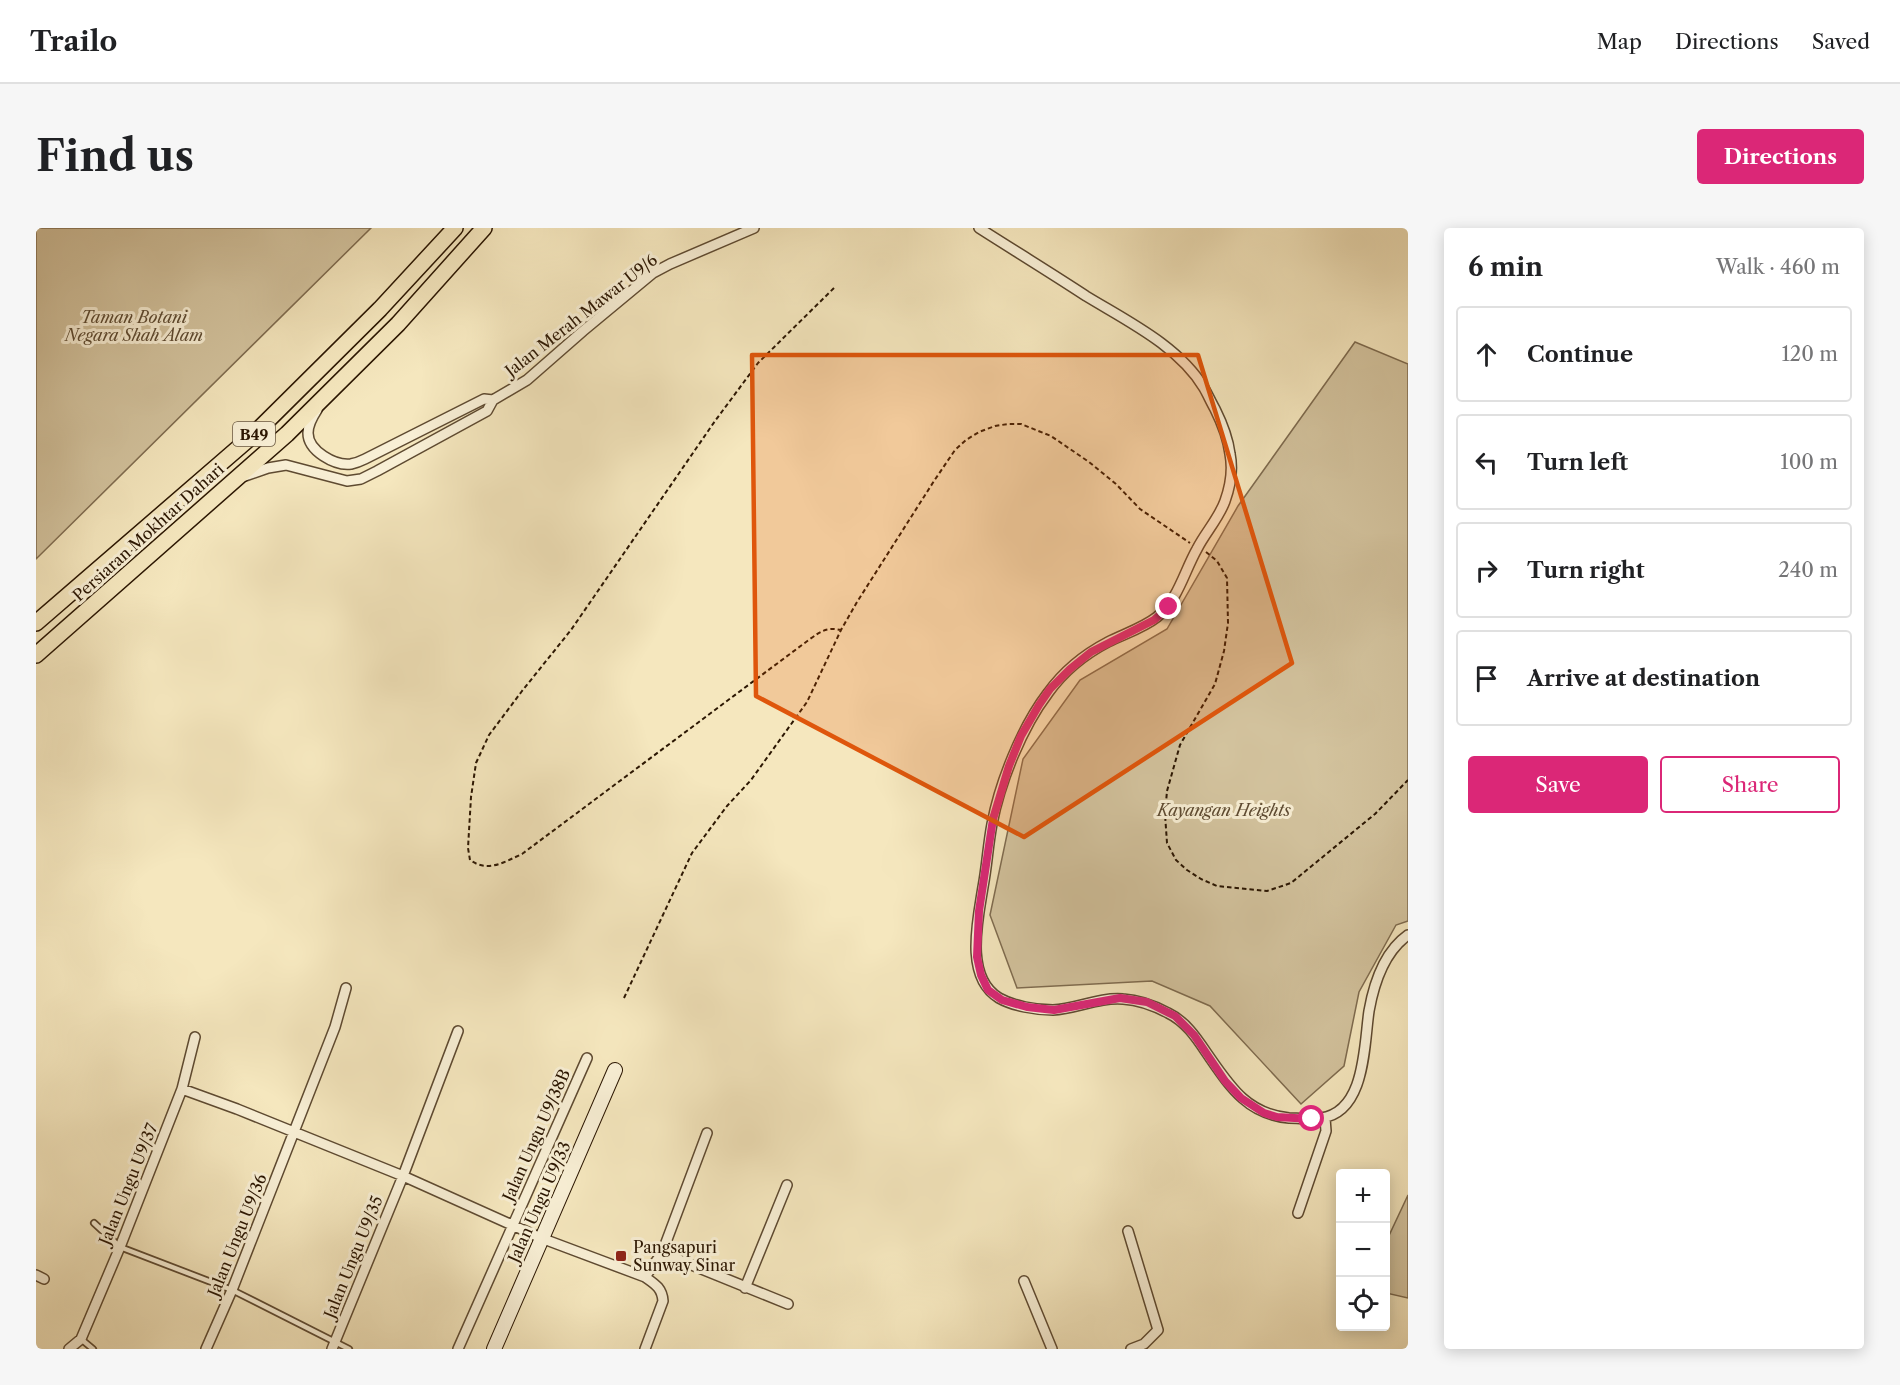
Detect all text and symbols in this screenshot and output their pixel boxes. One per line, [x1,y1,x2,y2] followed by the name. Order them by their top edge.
[30,24,117,58] text: Trailo
[1597,29,1642,54] text: Map
[1675,29,1779,54] text: Directions
[1812,29,1870,54] text: Saved
[1697,129,1864,184] button: Directions
[36,130,194,182] text: Find us
[499,249,661,382] street label: Jalan Merah Mawar U9/6
[1468,251,1543,283] text: 6 min
[1716,255,1840,279] text: Walk · 460 m
[63,307,203,345] park label: Taman Botani Negara Shah Alam
[1470,338,1503,371] icon: ahead
[1527,341,1633,368] text: Continue
[1781,342,1838,366] text: 120 m
[233,422,275,446] road number: B49
[1470,446,1503,479] icon: left
[1527,449,1628,476] text: Turn left
[1780,450,1838,474] text: 100 m
[68,459,228,605] street label: Persiaran Mokhtar Dahari
[1470,554,1503,587] icon: right
[1527,557,1645,584] text: Turn right
[1778,558,1838,582] text: 240 m
[1155,593,1181,619] route end
[1470,662,1503,695] icon: arrive
[1527,665,1760,692] text: Arrive at destination
[1468,756,1648,813] button: Save
[1660,756,1840,813] button: Share
[1155,800,1291,820] park label: Kayangan Heights
[497,1066,574,1207] street label: Jalan Ungu U9/38B
[1298,1105,1324,1131] route start
[93,1120,162,1251] street label: Jalan Ungu U9/37
[502,1138,575,1268] street label: Jalan Ungu U9/33
[1336,1169,1390,1331] map controls
[1336,1169,1390,1223] button: +
[202,1170,271,1302] street label: Jalan Ungu U9/36
[318,1193,387,1324] street label: Jalan Ungu U9/35
[1336,1223,1390,1277] button: −
[633,1237,735,1275] place label: Pangsapuri Sunway Sinar
[614,1249,628,1263] marker: Pangsapuri Sunway Sinar
[1336,1277,1390,1331] button: locate

